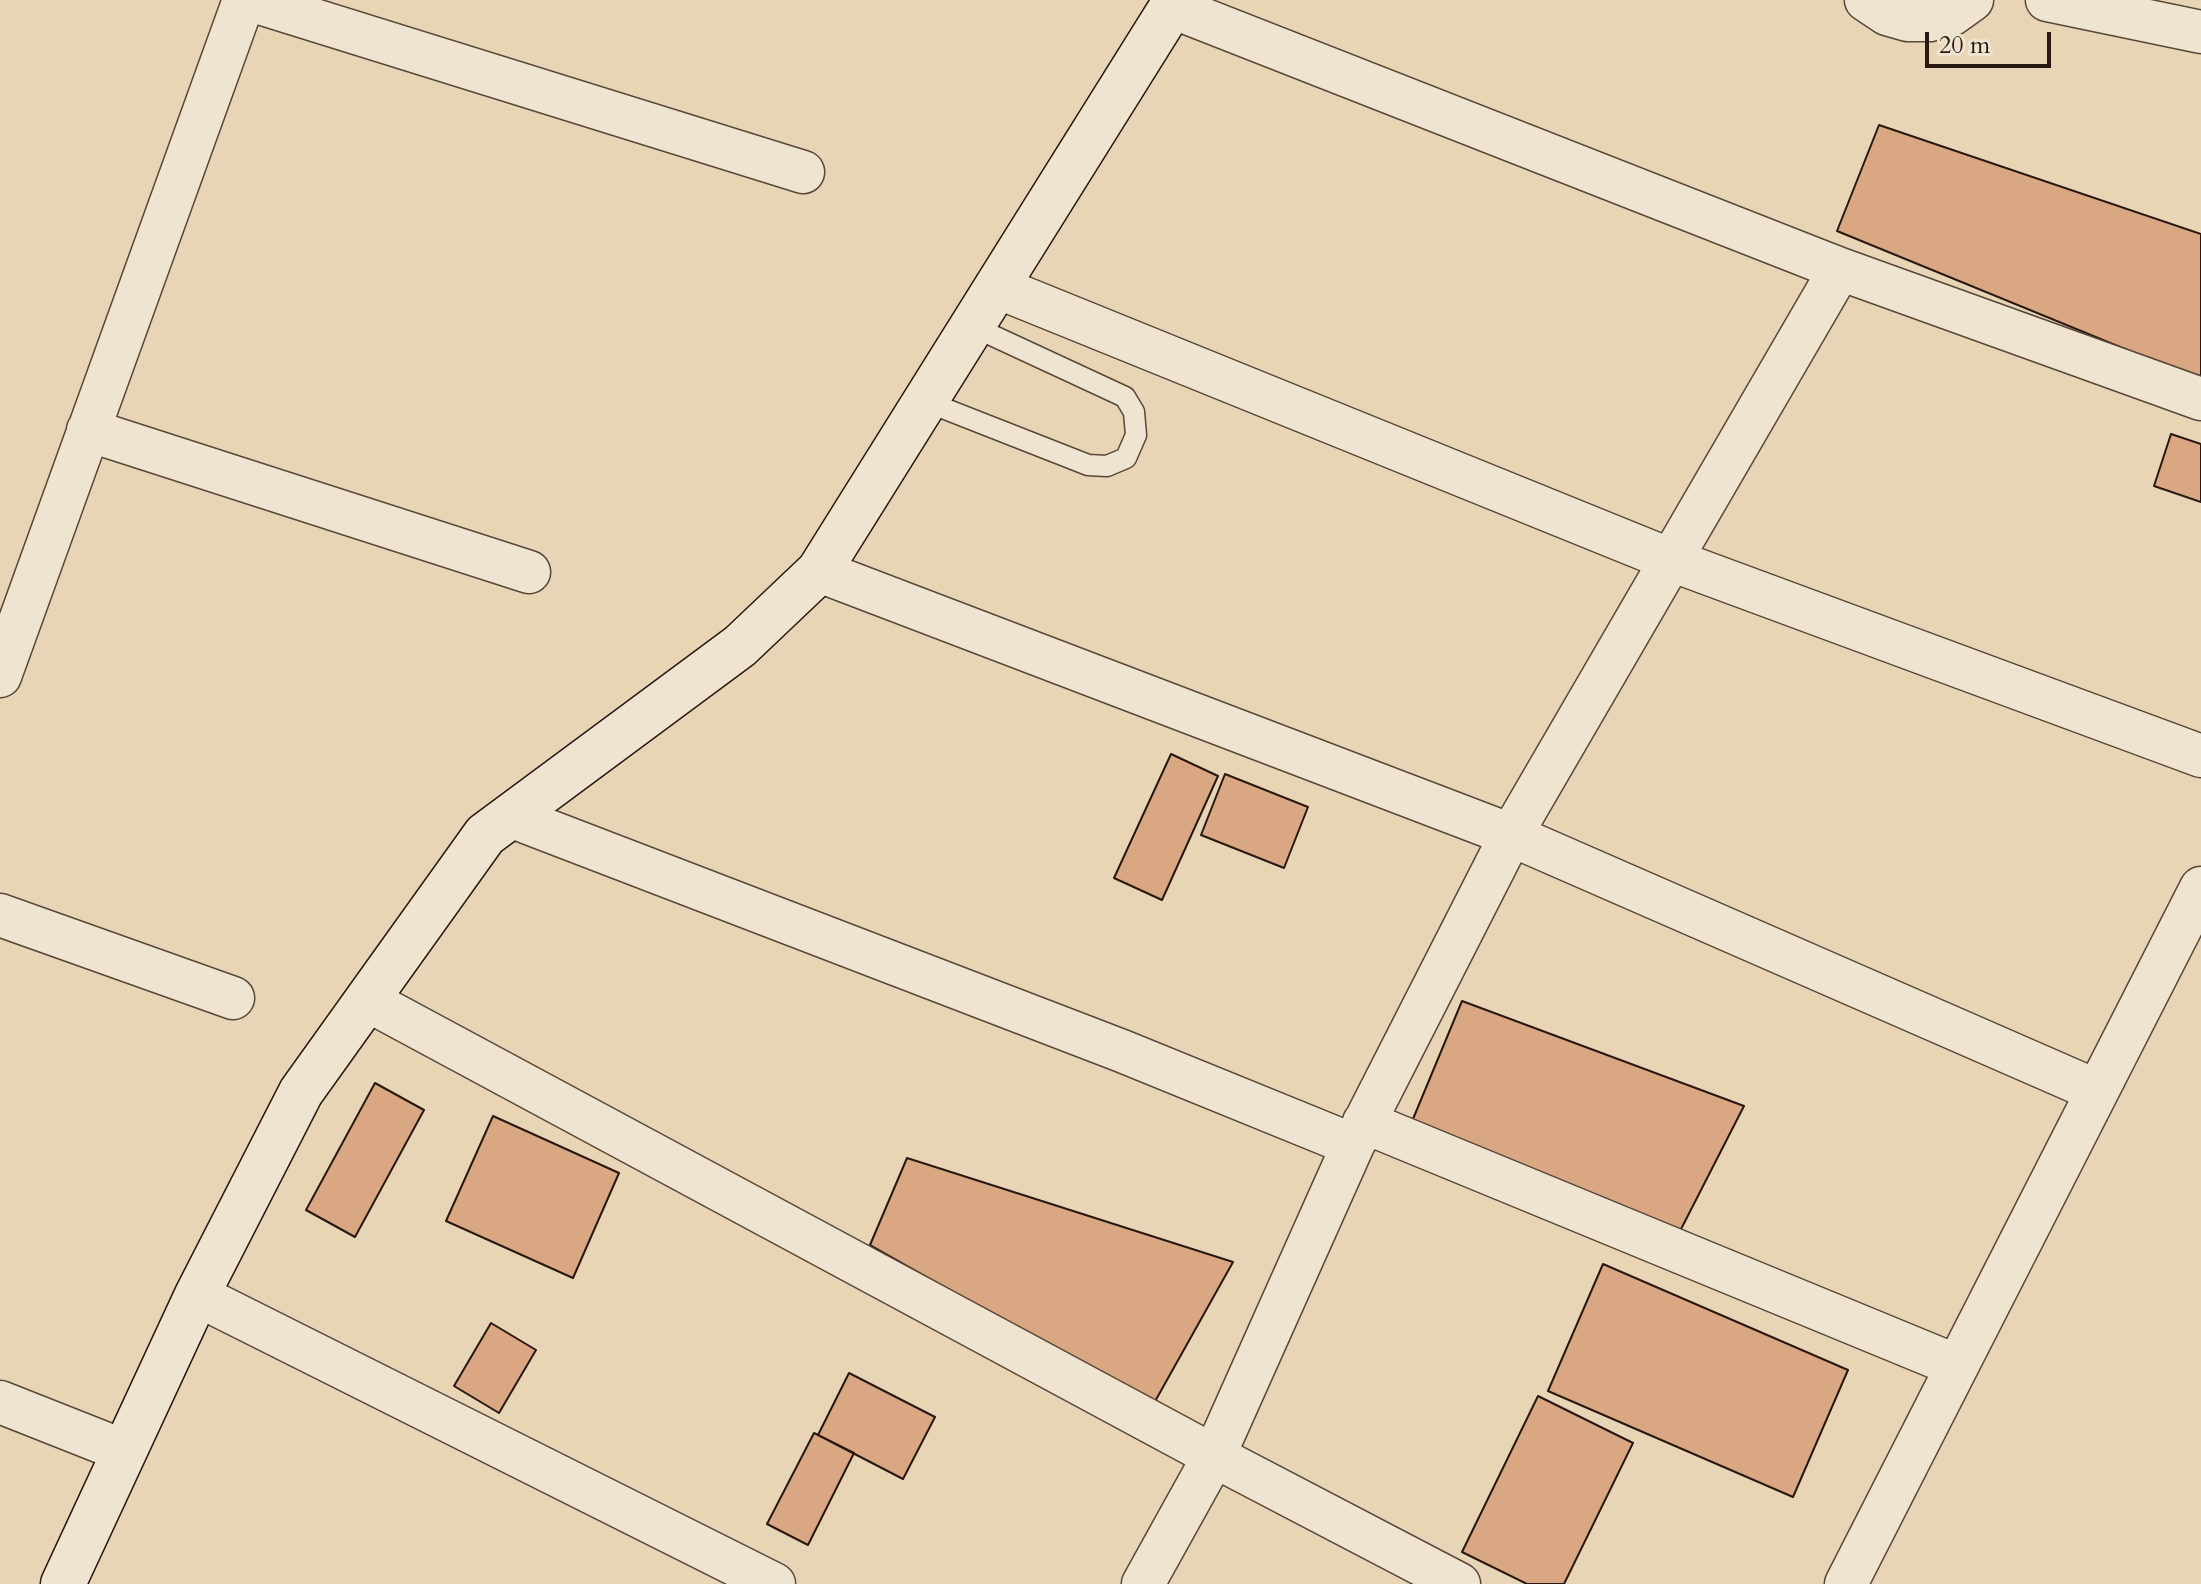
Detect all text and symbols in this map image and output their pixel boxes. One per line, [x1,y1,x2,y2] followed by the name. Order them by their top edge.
[1929,16,2055,66] scale bar
[1939,29,1990,62] text: 20 m

